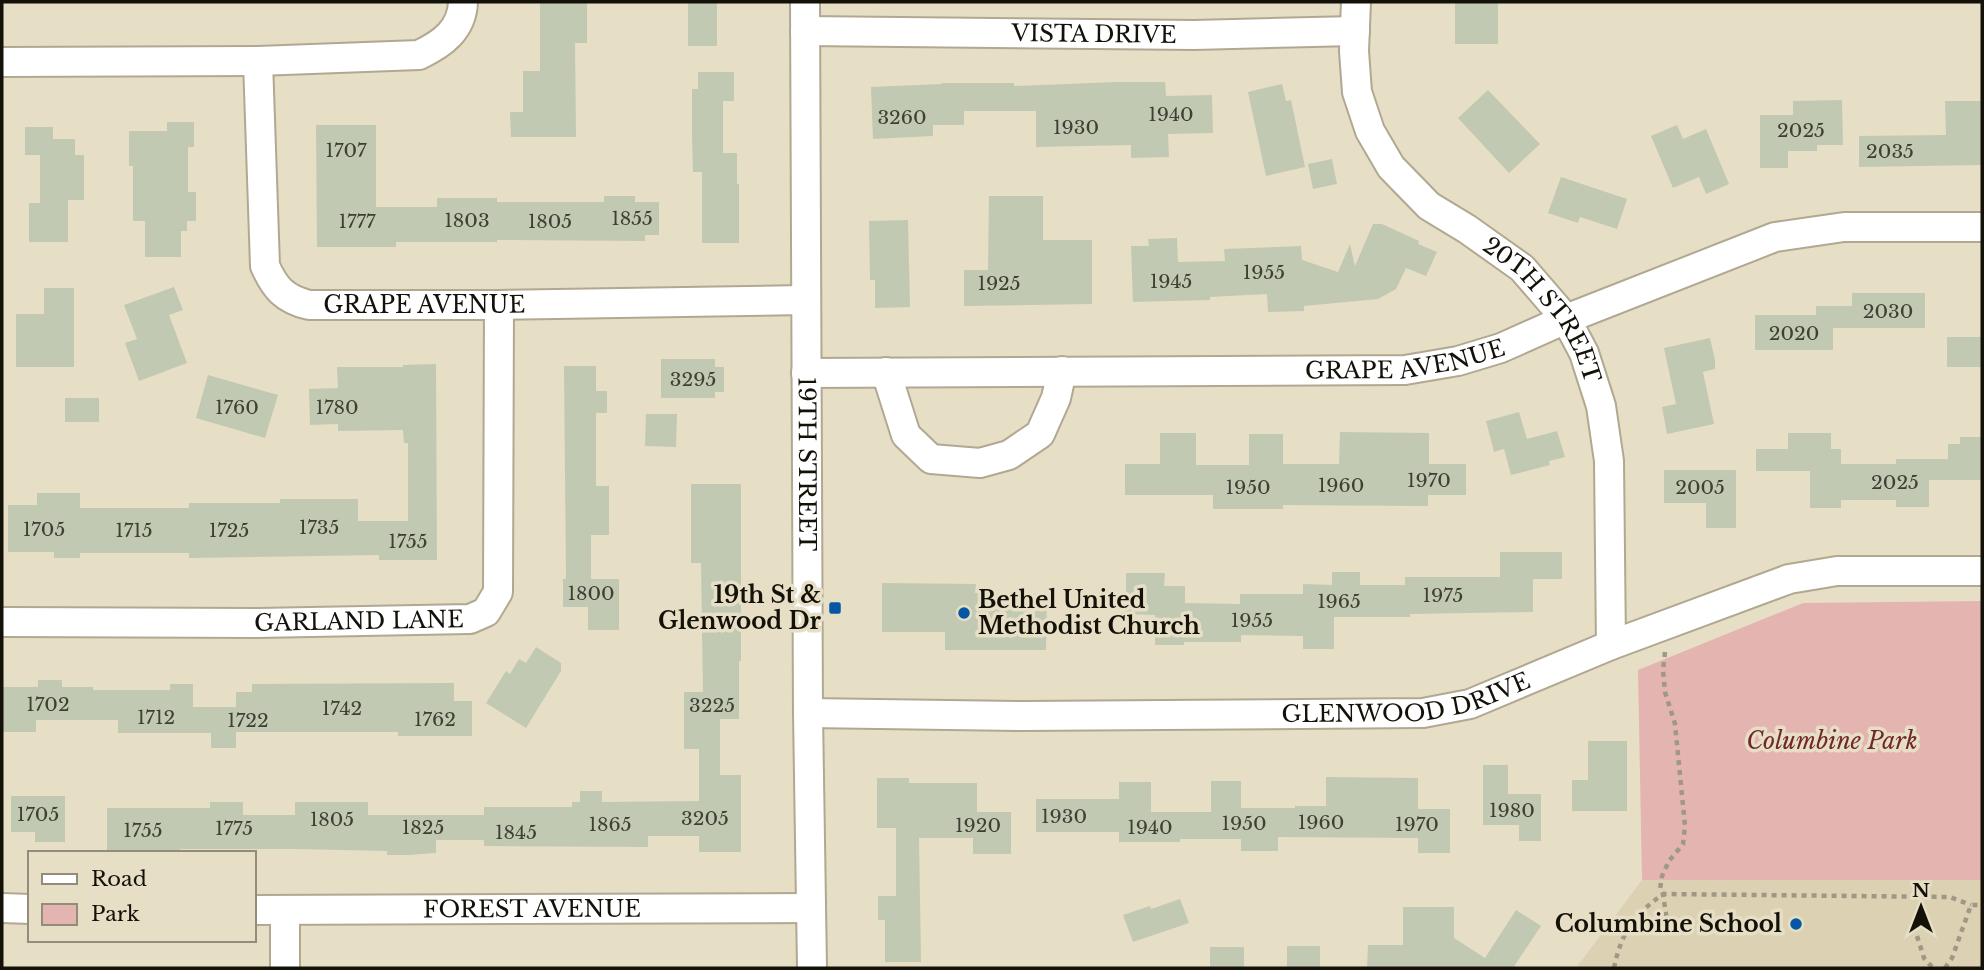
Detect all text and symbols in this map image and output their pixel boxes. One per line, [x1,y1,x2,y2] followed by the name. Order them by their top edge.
[1010,19,1177,49] street label: VISTA DRIVE
[1148,103,1194,126] house number: 1940
[877,106,927,129] house number: 3260
[1053,116,1099,139] house number: 1930
[1777,119,1825,142] house number: 2025
[325,139,367,162] house number: 1707
[1866,140,1914,163] house number: 2035
[611,207,653,230] house number: 1855
[444,209,490,232] house number: 1803
[338,210,376,233] house number: 1777
[528,210,572,233] house number: 1805
[1478,231,1607,386] street label: 20TH STREET
[1243,261,1285,284] house number: 1955
[1150,270,1192,293] house number: 1945
[977,272,1021,295] house number: 1925
[323,291,526,319] street label: GRAPE AVENUE
[1863,300,1913,323] house number: 2030
[1769,322,1819,345] house number: 2020
[1305,334,1508,385] street label: GRAPE AVENUE
[670,368,716,391] house number: 3295
[793,377,821,552] street label: 19TH STREET
[215,396,259,419] house number: 1760
[315,396,359,419] house number: 1780
[1407,469,1451,492] house number: 1970
[1871,471,1919,494] house number: 2025
[1318,474,1364,497] house number: 1960
[1225,476,1271,499] house number: 1950
[1675,476,1725,499] house number: 2005
[299,516,339,539] house number: 1735
[23,518,65,541] house number: 1705
[115,519,153,542] house number: 1715
[209,519,249,542] house number: 1725
[388,530,428,553] house number: 1755
[658,581,822,635] place label: 19th St & Glenwood Dr
[567,582,615,605] house number: 1800
[1423,584,1463,607] house number: 1975
[978,586,1201,640] place label: Bethel United Methodist Church
[1317,590,1361,613] house number: 1965
[827,600,843,616] marker: 19th St & Glenwood Dr
[254,605,464,637] street label: GARLAND LANE
[956,605,972,621] marker: Bethel United Methodist Church
[1231,609,1273,632] house number: 1955
[1281,666,1534,728] street label: GLENWOOD DRIVE
[26,693,70,716] house number: 1702
[689,694,735,717] house number: 3225
[322,697,362,720] house number: 1742
[137,706,175,729] house number: 1712
[414,708,456,731] house number: 1762
[227,709,269,732] house number: 1722
[1746,727,1918,755] park label: Columbine Park
[1489,799,1535,822] house number: 1980
[17,803,59,826] house number: 1705
[1041,805,1087,828] house number: 1930
[681,807,729,830] house number: 3205
[310,808,354,831] house number: 1805
[1298,811,1344,834] house number: 1960
[1221,812,1267,835] house number: 1950
[589,813,632,836] house number: 1865
[1395,813,1439,836] house number: 1970
[955,814,1001,837] house number: 1920
[402,816,444,839] house number: 1825
[1127,816,1173,839] house number: 1940
[215,817,253,840] house number: 1775
[123,819,163,842] house number: 1755
[495,821,537,844] house number: 1845
[28,851,256,942] legend
[91,866,147,892] text: Road
[1886,872,1956,942] north arrow
[1912,879,1930,902] text: N
[423,895,641,923] street label: FOREST AVENUE
[91,901,140,927] text: Park
[1555,910,1782,938] place label: Columbine School
[1788,916,1804,932] marker: Columbine School

